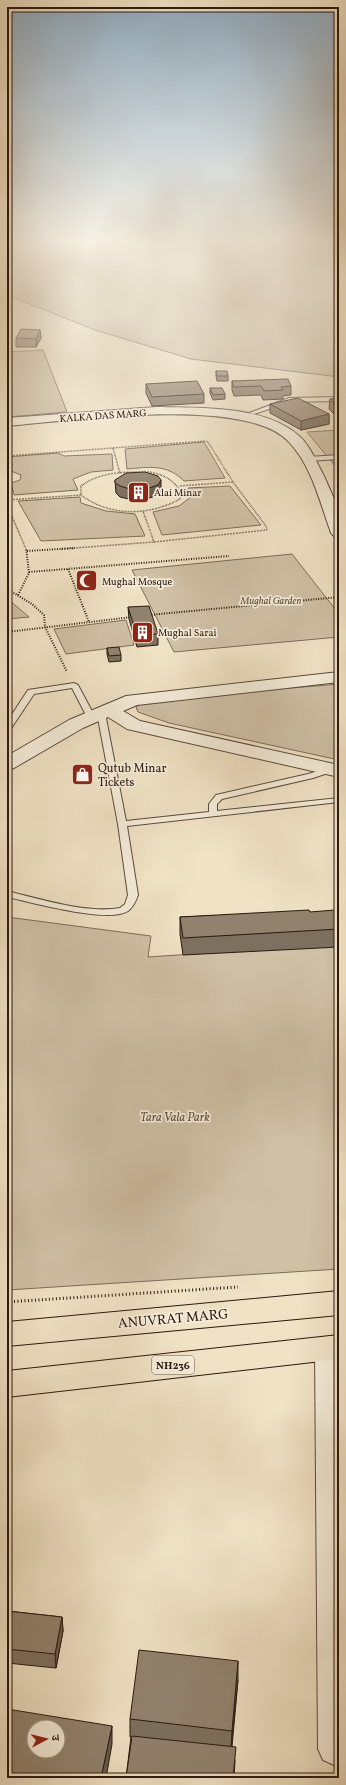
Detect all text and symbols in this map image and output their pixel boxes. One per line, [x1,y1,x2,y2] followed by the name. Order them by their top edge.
[59,406,147,426] street label: KALKA DAS MARG
[125,479,151,505] building icon: Alai Minar
[154,486,201,500] place label: Alai Minar
[74,568,100,594] mosque icon: Mughal Mosque
[102,575,173,589] place label: Mughal Mosque
[240,594,301,608] park label: Mughal Garden
[130,619,156,645] building icon: Mughal Sarai
[158,626,216,640] place label: Mughal Sarai
[98,761,166,791] place label: Qutub Minar Tickets
[70,762,96,788] shop icon: Qutub Minar Tickets
[140,1110,210,1126] park label: Tara Vala Park
[117,1305,229,1334] street label: ANUVRAT MARG
[152,1356,194,1374] road number: NH236
[26,1719,66,1759] north arrow
[47,1733,62,1743] text: उ

